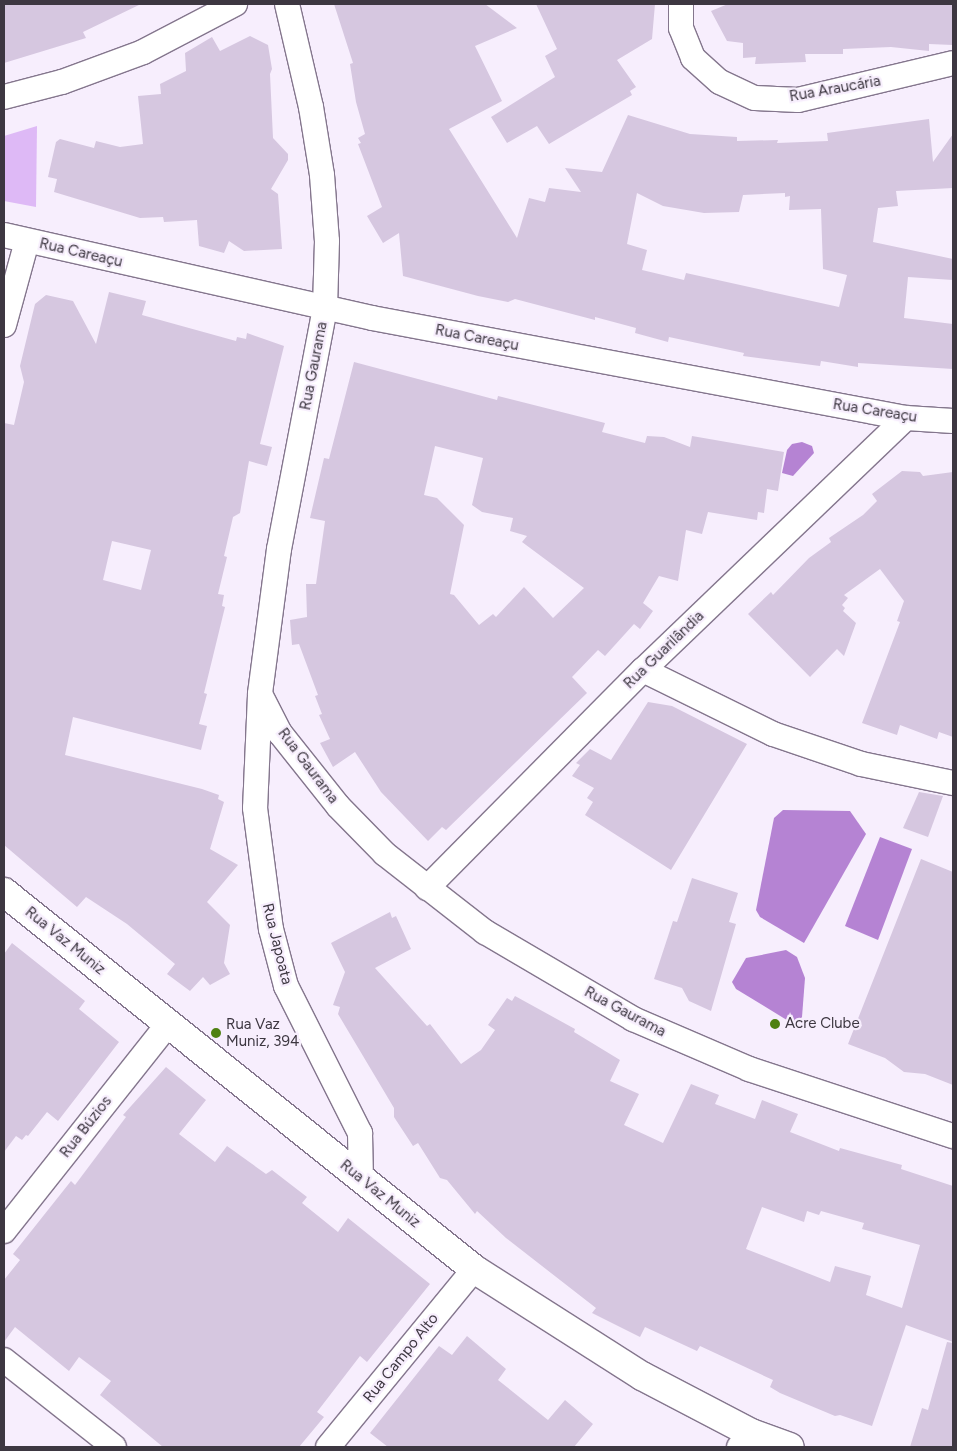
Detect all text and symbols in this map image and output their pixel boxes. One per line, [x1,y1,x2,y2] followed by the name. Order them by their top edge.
[788,72,882,106] street label: Rua Araucária
[38,235,124,271] street label: Rua Careaçu
[297,320,331,412] street label: Rua Gaurama
[434,321,520,355] street label: Rua Careaçu
[832,395,918,427] street label: Rua Careaçu
[620,607,708,693] street label: Rua Guarilândia
[274,725,342,807] street label: Rua Gaurama
[258,902,296,986] street label: Rua Japoata
[21,903,109,979] street label: Rua Vaz Muniz
[581,983,669,1041] street label: Rua Gaurama
[226,1015,299,1050] place label: Rua Vaz Muniz, 394
[785,1015,860,1033] place label: Acre Clube
[769,1018,781,1030] marker: Acre Clube
[210,1027,222,1039] marker: Rua Vaz Muniz, 394
[56,1093,116,1161] street label: Rua Búzios
[336,1156,424,1232] street label: Rua Vaz Muniz
[360,1310,442,1406] street label: Rua Campo Alto

